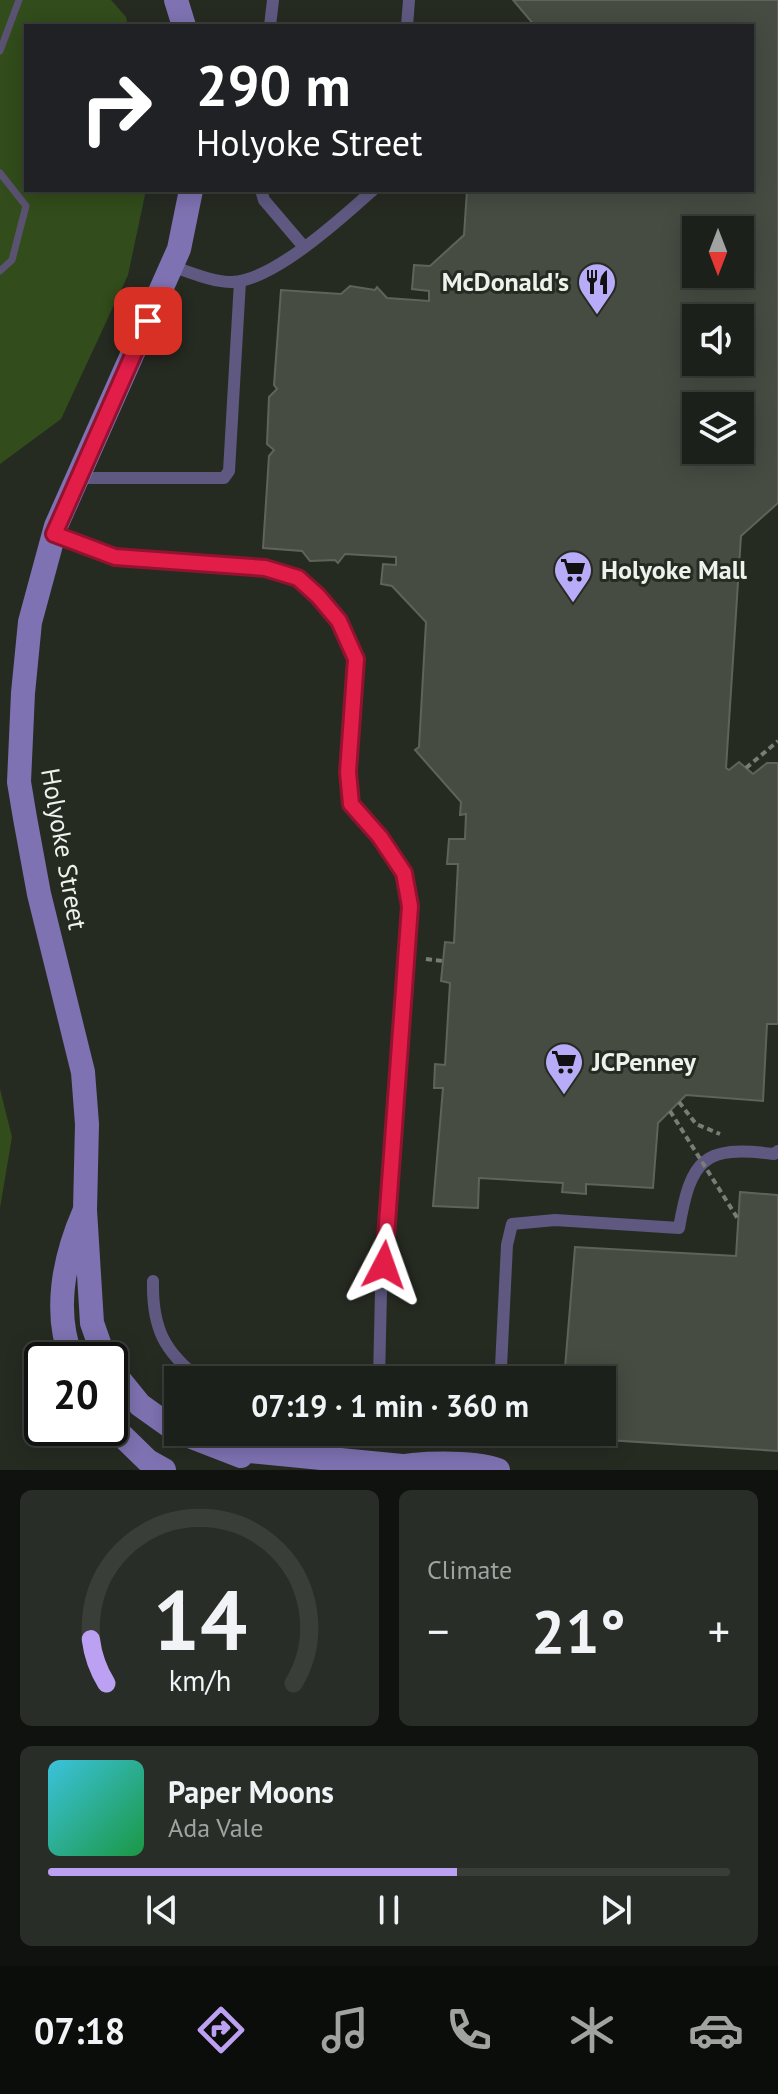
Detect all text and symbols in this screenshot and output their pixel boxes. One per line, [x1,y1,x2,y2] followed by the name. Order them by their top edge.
[196,49,351,121] text: 290 m
[64,56,168,160] icon: right
[196,119,422,166] text: Holyoke Street
[682,216,754,288] north arrow
[682,216,754,464] map controls
[576,261,618,316] restaurant icon: McDonald's
[442,265,569,298] place label: McDonald's
[114,287,182,355] pin
[126,299,170,343] icon: arrive
[682,304,754,376] button: sound
[682,392,754,464] button: layers
[552,549,594,604] supermarket icon: Holyoke Mall
[601,553,747,586] place label: Holyoke Mall
[34,766,95,932] street label: Holyoke Street
[543,1041,585,1096] supermarket icon: JCPenney
[591,1045,697,1078] place label: JCPenney
[342,1223,426,1307] position arrow
[24,1342,128,1446] speed limit sign: 20
[251,1386,529,1425] text: 07:19 · 1 min · 360 m
[427,1553,512,1586] text: Climate
[152,1565,247,1673] text: 14
[531,1592,626,1670] text: 21°
[427,1602,449,1659] text: −
[708,1602,730,1659] text: +
[168,1662,231,1699] text: km/h
[168,1772,334,1811] text: Paper Moons
[168,1811,263,1844] text: Ada Vale
[140,1888,184,1932] icon: previous
[367,1888,411,1932] icon: pause
[594,1888,638,1932] icon: next
[193,2002,249,2058] icon: directions
[317,2002,373,2058] icon: music
[441,2002,497,2058] icon: phone
[564,2002,620,2058] icon: climate
[688,2002,744,2058] icon: car
[34,2007,125,2054] text: 07:18

